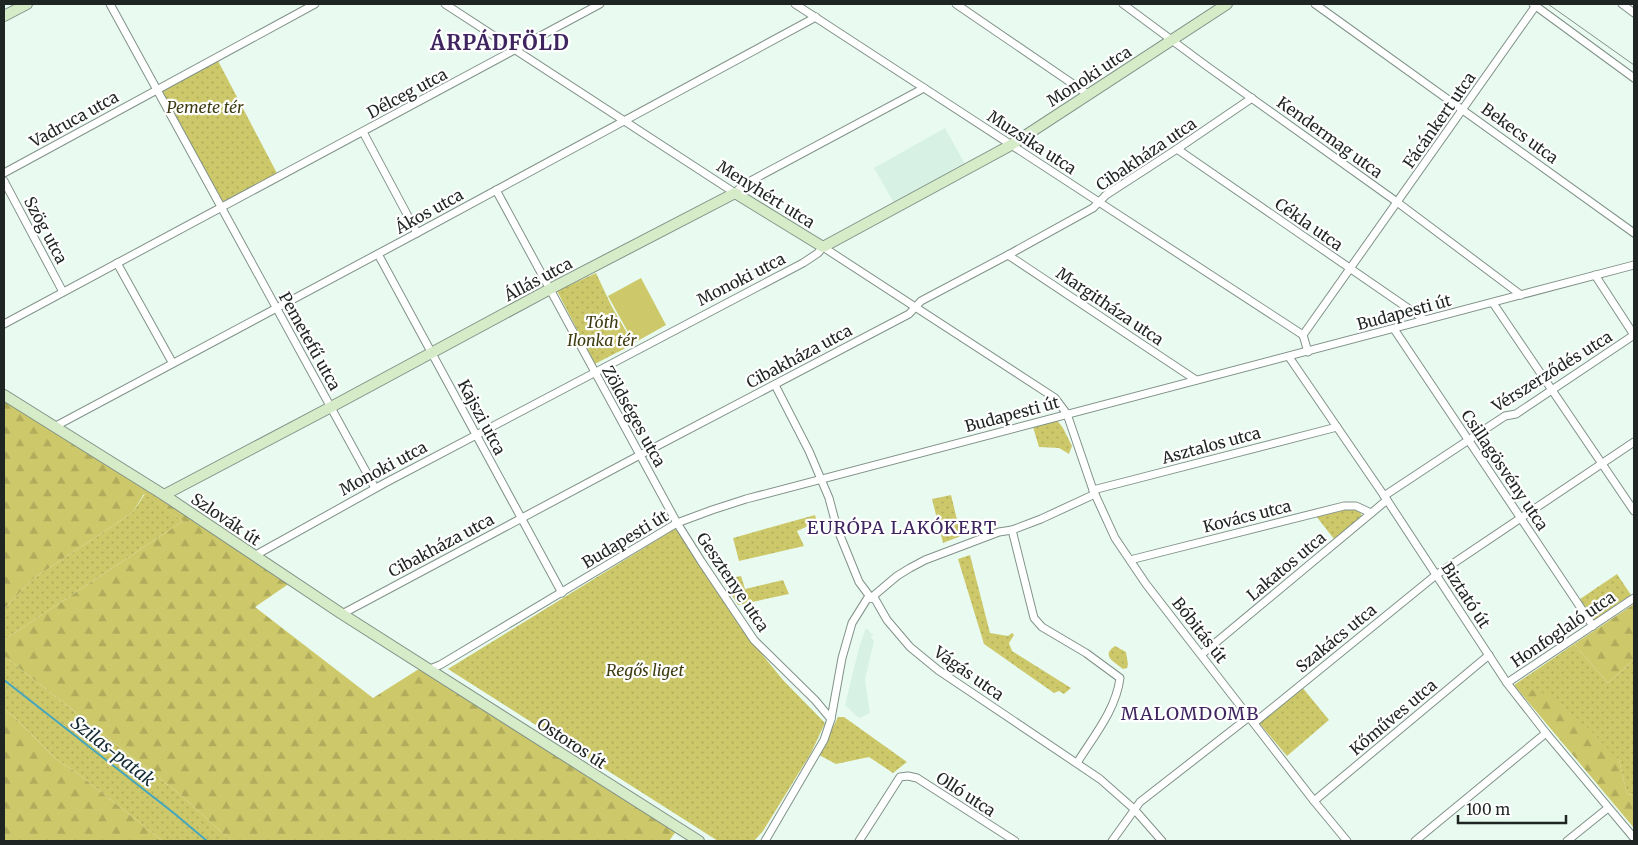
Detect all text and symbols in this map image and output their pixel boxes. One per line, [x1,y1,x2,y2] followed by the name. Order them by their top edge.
[429,28,570,56] district label: ÁRPÁDFÖLD
[1043,41,1135,111] street label: Monoki utca
[364,63,451,122] street label: Délceg utca
[1398,68,1480,172] street label: Fácánkert utca
[25,86,122,152] street label: Vadruca utca
[1273,92,1387,182] street label: Kendermag utca
[167,97,244,117] park label: Pemete tér
[1478,98,1563,168] street label: Bekecs utca
[984,106,1081,178] street label: Muzsika utca
[1092,113,1200,195] street label: Cibakháza utca
[713,156,819,232] street label: Menyhért utca
[391,184,467,238] street label: Ákos utca
[20,193,72,267] street label: Szög utca
[1271,193,1347,255] street label: Cékla utca
[693,248,789,310] street label: Monoki utca
[500,253,576,306] street label: Állás utca
[1052,263,1168,350] street label: Margitháza utca
[275,288,345,394] street label: Pemetefű utca
[1355,290,1454,334] street label: Budapesti út
[567,312,637,350] park label: Tóth Ilonka tér
[743,320,856,392] street label: Cibakháza utca
[1487,326,1616,417] street label: Vérszerződés utca
[598,362,670,470] street label: Zöldséges utca
[454,376,510,458] street label: Kajszi utca
[963,392,1062,436] street label: Budapesti út
[1457,406,1553,535] street label: Csillagösvény utca
[1159,422,1263,468] street label: Asztalos utca
[336,436,431,499] street label: Monoki utca
[187,488,265,550] street label: Szlovák út
[1201,495,1294,537] street label: Kovács utca
[578,505,672,573] street label: Budapesti út
[385,509,498,581] street label: Cibakháza utca
[807,516,997,539] district label: EURÓPA LAKÓKERT
[1242,527,1330,605] street label: Lakatos utca
[692,529,774,636] street label: Gesztenye utca
[1437,558,1495,632] street label: Biztató út
[1507,587,1619,671] street label: Honfoglaló utca
[1168,593,1232,667] street label: Bóbitás út
[1292,599,1381,677] street label: Szakács utca
[929,641,1008,705] street label: Vágás utca
[606,660,684,680] park label: Regős liget
[1345,675,1441,759] street label: Kőműves utca
[1121,702,1259,725] district label: MALOMDOMB
[66,711,160,791] water label: Szilas-patak
[534,713,611,773] street label: Ostoros út
[933,767,1000,821] street label: Olló utca
[1458,792,1566,824] scale bar
[1466,800,1510,819] text: 100 m

